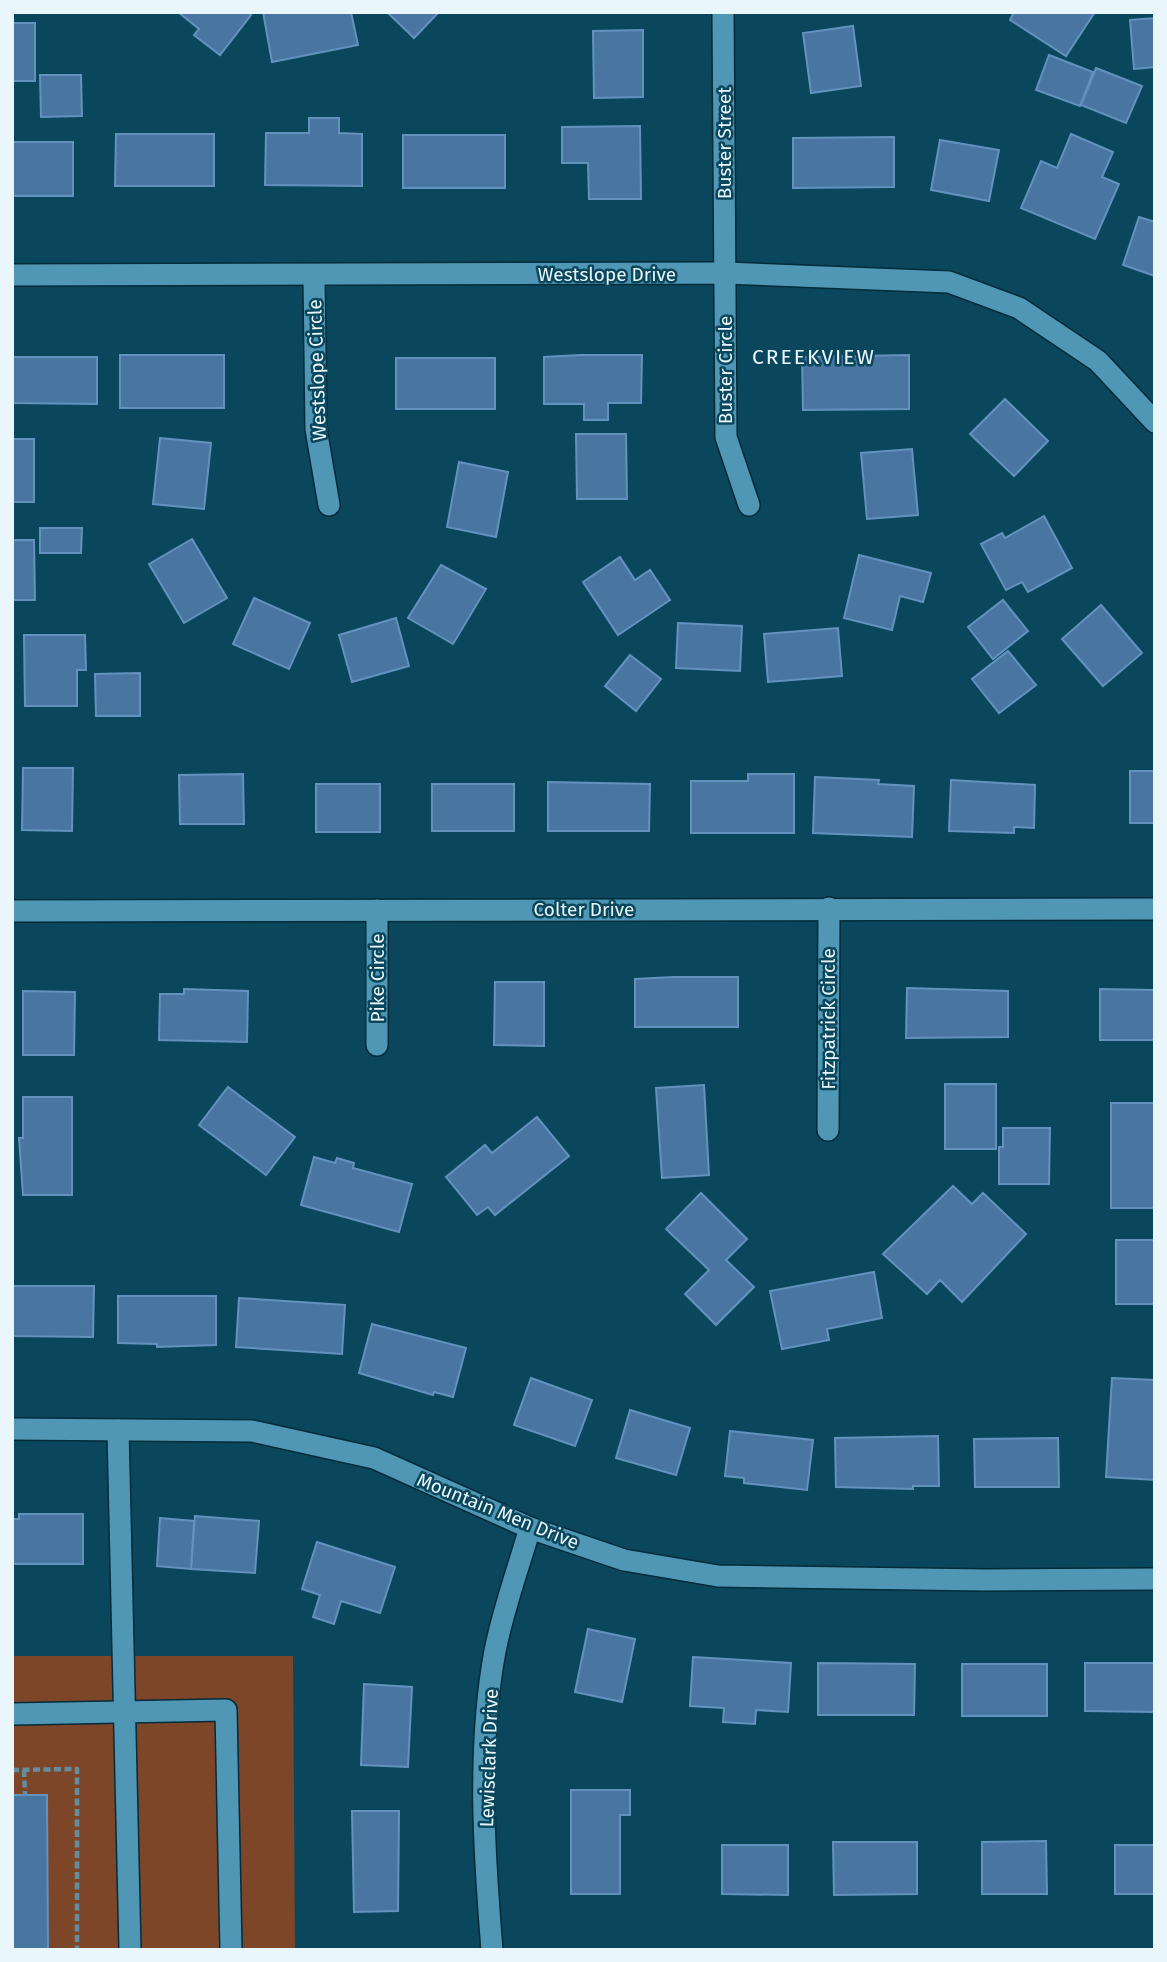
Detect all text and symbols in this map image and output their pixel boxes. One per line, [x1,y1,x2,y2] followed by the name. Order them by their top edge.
[713,87,736,199] street label: Buster Street
[538,263,676,286] street label: Westslope Drive
[303,299,331,441] street label: Westslope Circle
[714,316,737,424] street label: Buster Circle
[752,344,876,370] district label: CREEKVIEW
[534,898,634,921] street label: Colter Drive
[366,933,389,1023] street label: Pike Circle
[817,948,840,1090] street label: Fitzpatrick Circle
[414,1468,582,1554] street label: Mountain Men Drive
[475,1688,503,1828] street label: Lewisclark Drive

